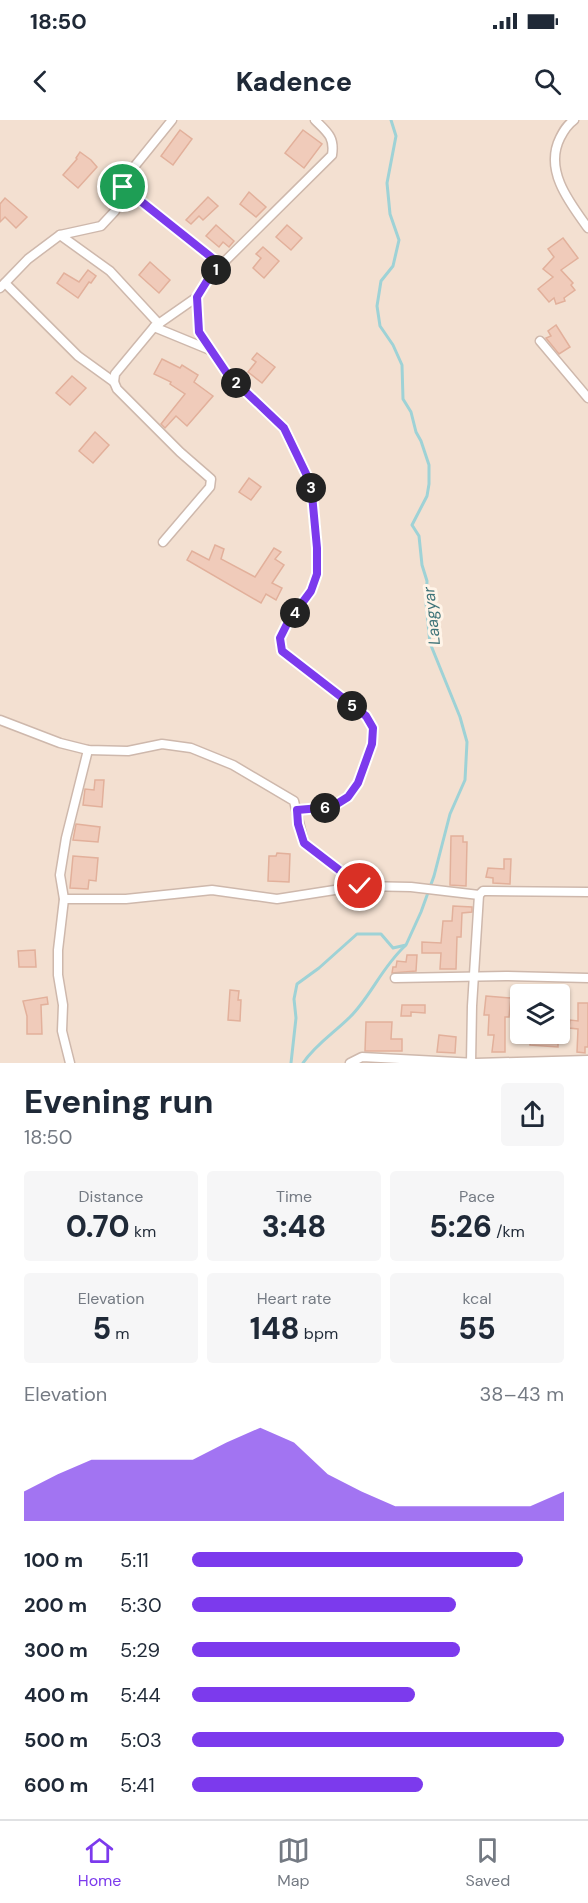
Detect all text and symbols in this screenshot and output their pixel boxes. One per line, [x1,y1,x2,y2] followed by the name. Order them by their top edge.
[30,7,87,36] text: 18:50
[236,64,352,99] text: Kadence
[24,65,57,98] icon: back
[531,65,564,98] icon: search
[97,161,148,212] pin
[106,170,139,203] icon: arrive
[201,255,231,285] pin: 1
[213,259,219,280] text: 1
[221,368,251,398] pin: 2
[231,372,241,393] text: 2
[296,473,326,503] pin: 3
[306,477,316,498] text: 3
[418,585,445,646] water label: Laagyar
[280,598,310,628] pin: 4
[290,602,300,623] text: 4
[337,691,367,721] pin: 5
[347,695,357,716] text: 5
[310,793,340,823] pin: 6
[320,797,330,818] text: 6
[334,860,385,911] pin
[343,869,376,902] icon: check
[510,984,570,1044] map controls
[510,984,570,1044] button: layers
[24,1080,213,1123] text: Evening run
[501,1083,564,1146] button: share
[24,1124,72,1150] text: 18:50
[79,1186,143,1207] text: Distance
[276,1186,312,1207] text: Time
[459,1186,495,1207] text: Pace
[66,1207,130,1246] text: 0.70
[262,1207,326,1246] text: 3:48
[429,1207,492,1246] text: 5:26
[130,1221,156,1242] text: km
[492,1221,525,1242] text: /km
[78,1288,144,1309] text: Elevation
[257,1288,331,1309] text: Heart rate
[463,1288,491,1309] text: kcal
[92,1309,111,1348] text: 5
[250,1309,300,1348] text: 148
[458,1309,496,1348] text: 55
[111,1323,130,1344] text: m
[300,1323,338,1344] text: bpm
[24,1381,107,1407] text: Elevation
[480,1381,564,1407] text: 38–43 m
[24,1547,83,1573] text: 100 m
[120,1547,149,1573] text: 5:11
[24,1592,87,1618] text: 200 m
[120,1592,162,1618] text: 5:30
[24,1637,88,1663] text: 300 m
[120,1637,160,1663] text: 5:29
[24,1682,89,1708] text: 400 m
[120,1682,161,1708] text: 5:44
[24,1727,88,1753] text: 500 m
[120,1727,162,1753] text: 5:03
[24,1772,88,1798] text: 600 m
[120,1772,155,1798] text: 5:41
[78,1834,121,1891] tab: Home
[277,1834,310,1891] tab: Map
[465,1834,510,1891] tab: Saved

